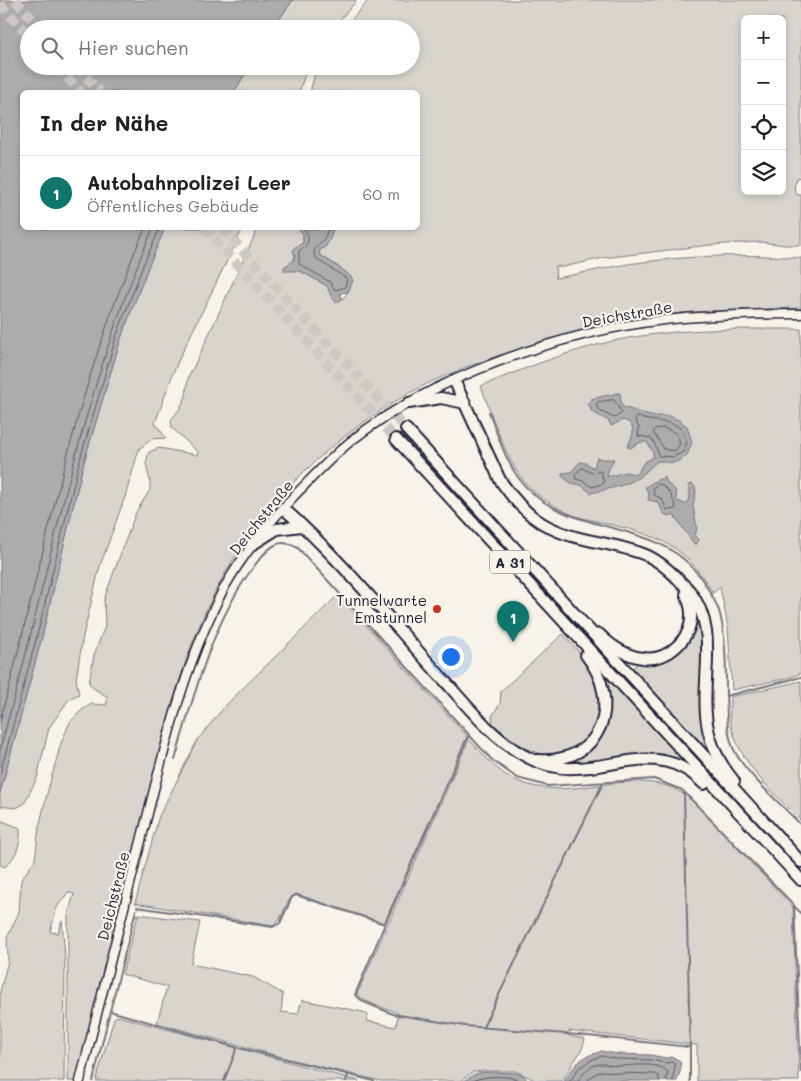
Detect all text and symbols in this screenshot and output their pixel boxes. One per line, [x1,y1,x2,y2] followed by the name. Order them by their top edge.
[741,15,786,195] map controls
[741,15,786,60] button: +
[20,20,420,75] search box
[38,34,66,62] icon: search
[78,35,189,60] text: Hier suchen
[741,60,786,105] button: −
[741,105,786,150] button: locate
[40,109,168,136] text: In der Nähe
[741,150,786,195] button: layers
[87,170,291,195] text: Autobahnpolizei Leer
[52,183,60,204] text: 1
[363,183,400,204] text: 60 m
[87,195,259,216] text: Öffentliches Gebäude
[580,296,674,332] street label: Deichstraße
[225,475,297,559] street label: Deichstraße
[490,550,530,574] road number: A 31
[336,590,427,627] place label: Tunnelwarte Emstunnel
[497,601,529,642] pin: 1
[431,603,443,615] marker: Tunnelwarte Emstunnel
[438,644,464,670] your location
[92,849,134,943] street label: Deichstraße

